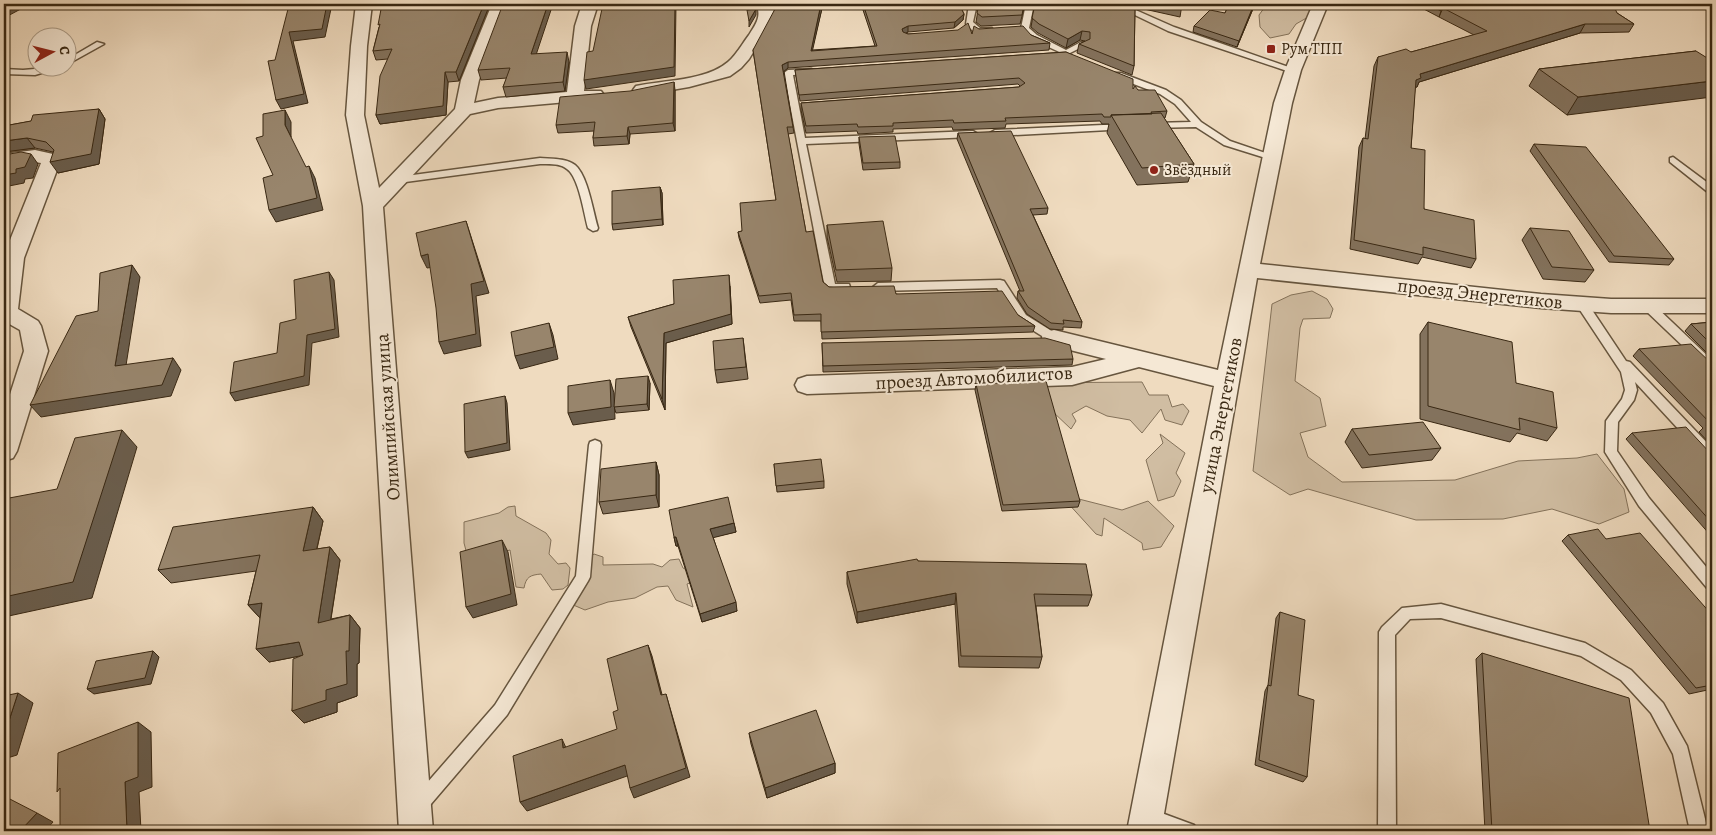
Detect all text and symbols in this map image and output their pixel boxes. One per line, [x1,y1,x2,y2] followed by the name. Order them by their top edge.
[28,28,78,78] north arrow
[1281,38,1343,60] place label: Рум ТПП
[1265,43,1277,55] marker: Рум ТПП
[54,45,74,56] text: С
[1164,159,1231,181] place label: Звёздный
[1148,164,1160,176] marker: Звёздный
[1396,272,1564,316] street label: проезд Энергетиков
[369,332,407,501] street label: Олимпийская улица
[1193,335,1249,496] street label: улица Энергетиков
[875,360,1073,396] street label: проезд Автомобилистов

